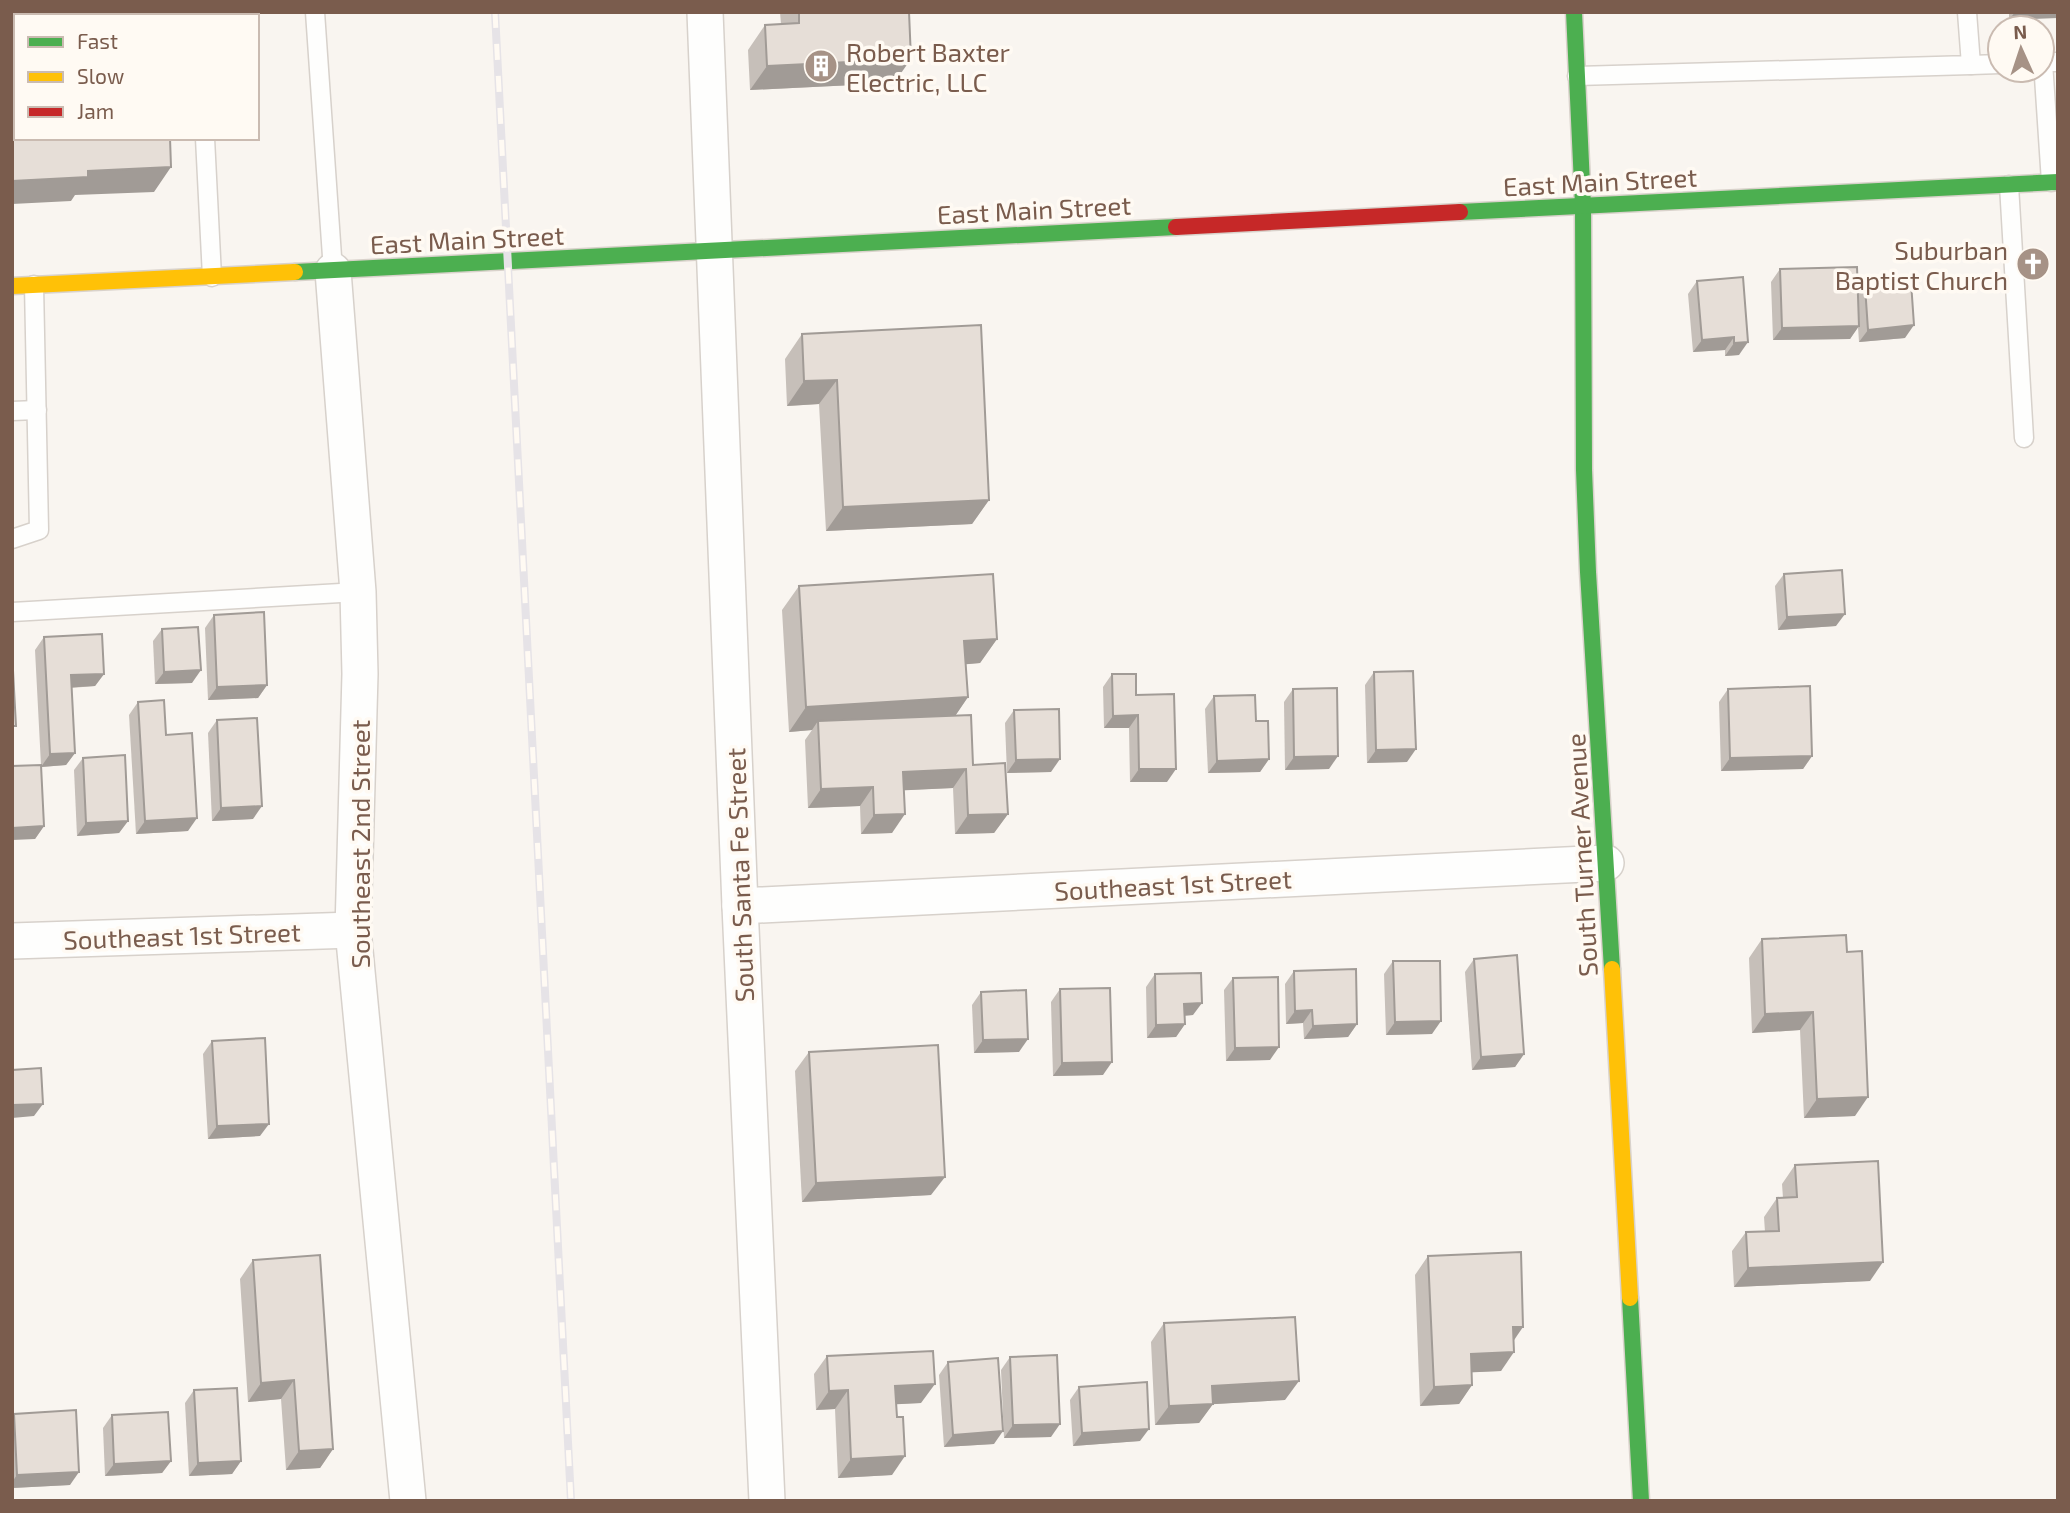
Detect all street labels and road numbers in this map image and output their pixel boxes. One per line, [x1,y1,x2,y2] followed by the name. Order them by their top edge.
[1502,160,1698,202] street label: East Main Street
[936,188,1132,230] street label: East Main Street
[369,218,565,260] street label: East Main Street
[344,719,375,969] street label: Southeast 2nd Street
[1559,733,1603,977] street label: South Turner Avenue
[719,747,759,1003] street label: South Santa Fe Street
[1053,862,1293,906] street label: Southeast 1st Street
[63,915,301,955] street label: Southeast 1st Street

